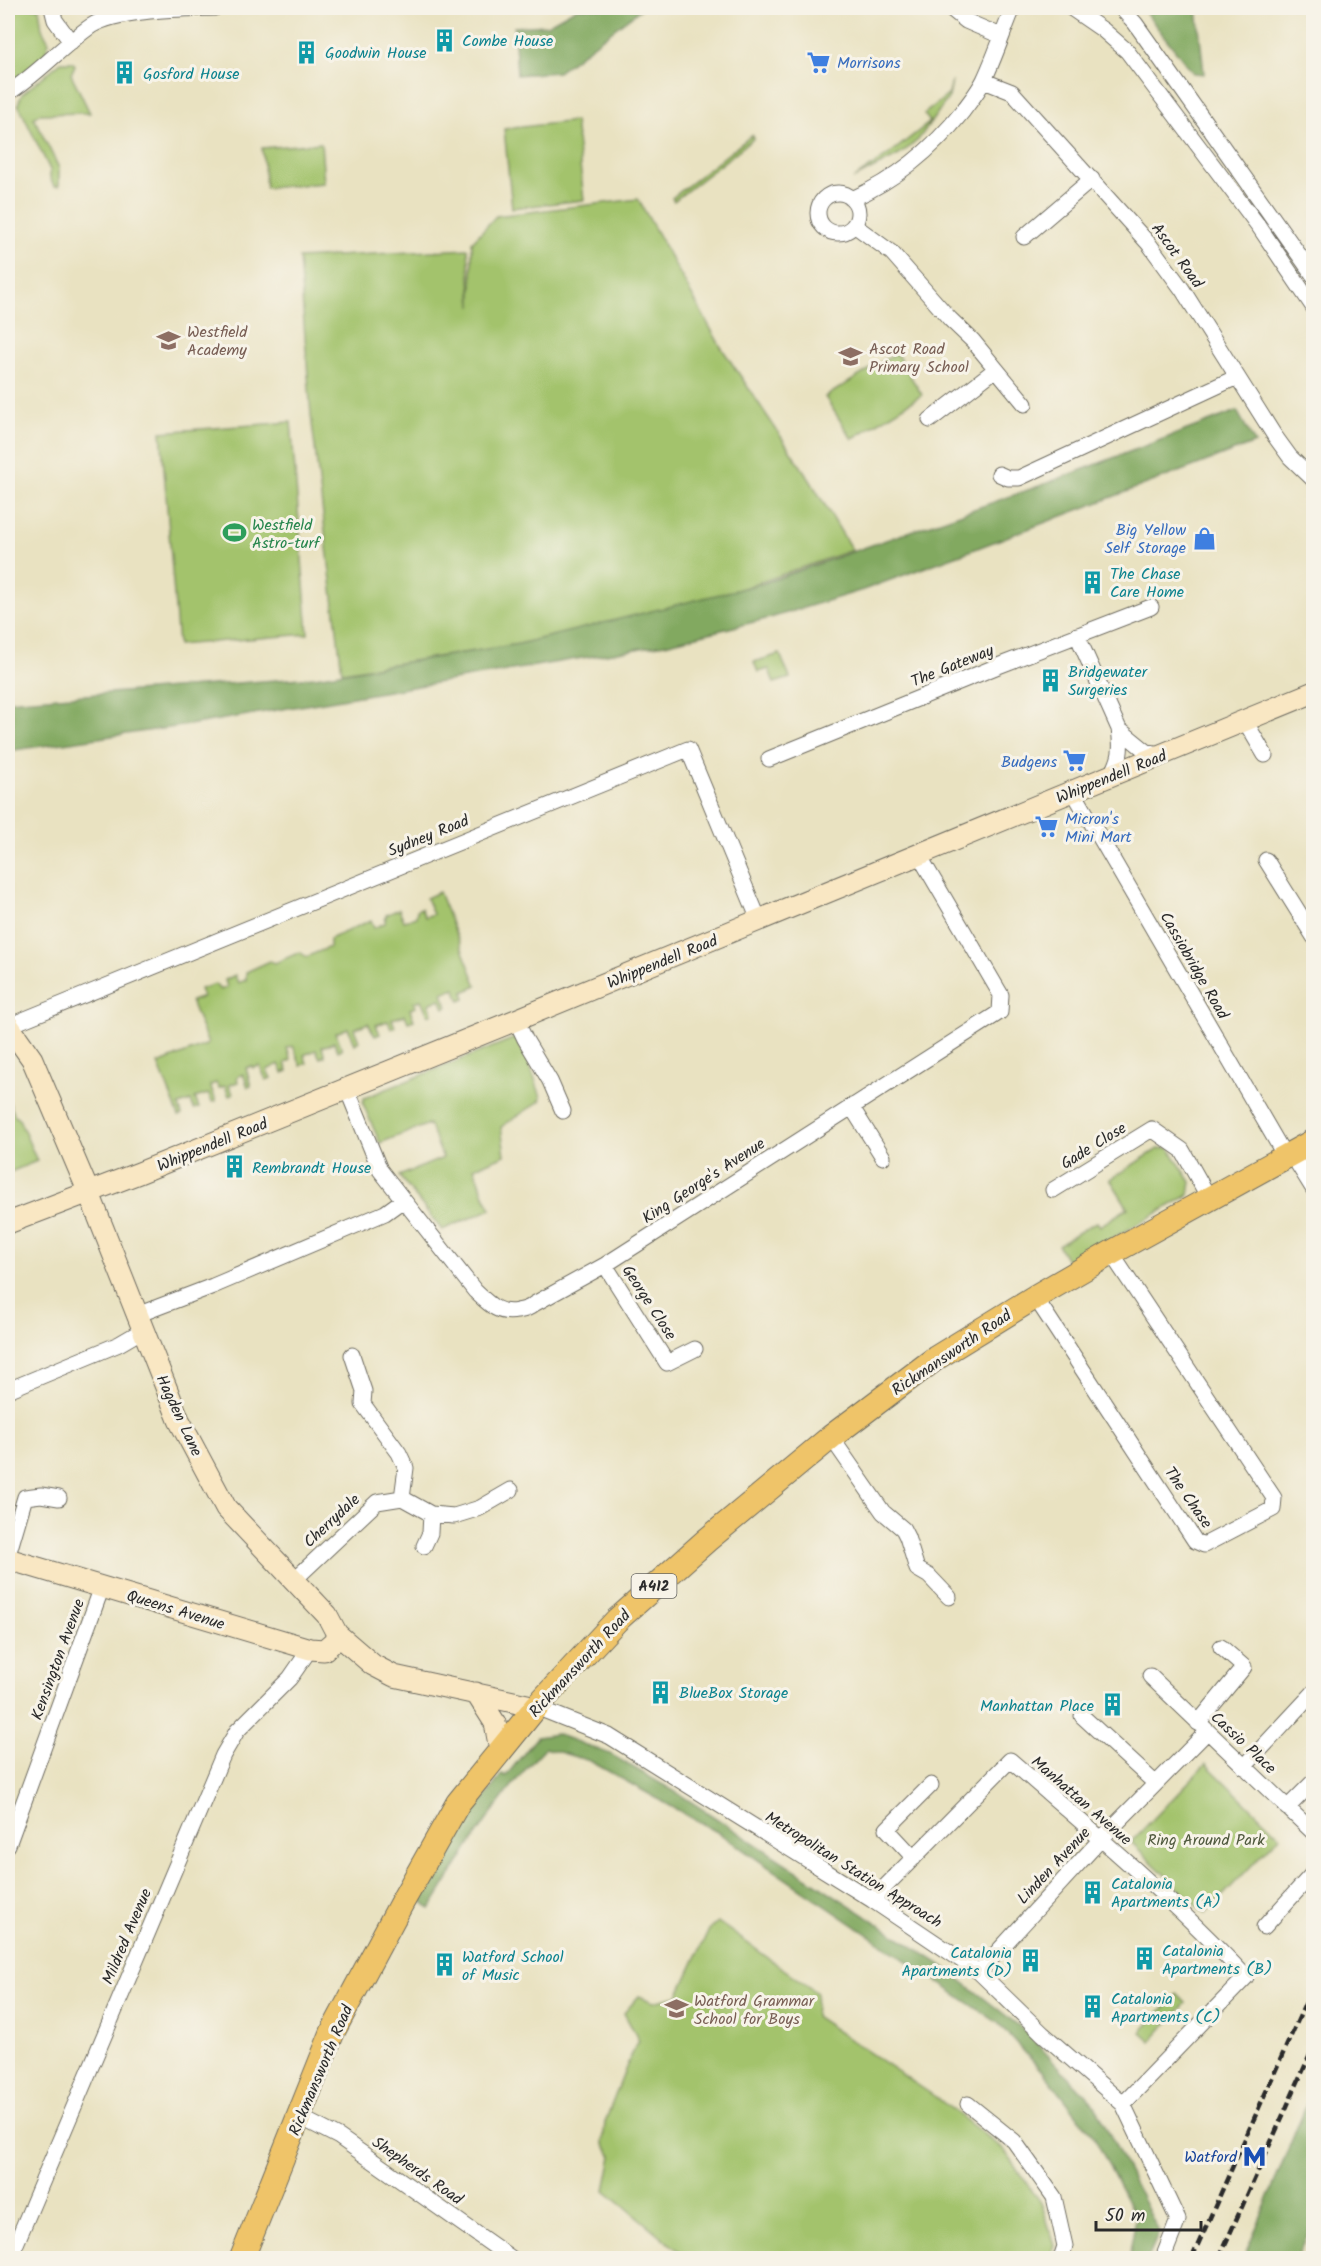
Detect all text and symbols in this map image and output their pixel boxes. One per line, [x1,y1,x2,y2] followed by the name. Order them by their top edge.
[431,27,457,53] building icon: Combe House
[462,29,553,54] place label: Combe House
[294,39,320,65] building icon: Goodwin House
[325,41,426,66] place label: Goodwin House
[806,49,832,75] supermarket icon: Morrisons
[837,51,901,76] place label: Morrisons
[112,60,138,86] building icon: Gosford House
[143,62,239,87] place label: Gosford House
[1144,218,1210,295] street label: Ascot Road
[187,320,248,363] place label: Westfield Academy
[156,327,182,353] school or university icon: Westfield Academy
[869,337,969,380] place label: Ascot Road Primary School
[838,344,864,370] school or university icon: Ascot Road Primary School
[252,513,322,556] place label: Westfield Astro-turf
[1104,518,1186,561] place label: Big Yellow Self Storage
[221,520,247,546] sports icon: Westfield Astro-turf
[1191,525,1217,551] shop icon: Big Yellow Self Storage
[1110,562,1184,605] place label: The Chase Care Home
[1079,569,1105,595] building icon: The Chase Care Home
[907,638,998,694] street label: The Gateway
[1068,660,1149,703] place label: Bridgewater Surgeries
[1037,667,1063,693] building icon: Bridgewater Surgeries
[1052,743,1172,811] street label: Whippendell Road
[1062,748,1088,774] supermarket icon: Budgens
[1001,750,1057,775] place label: Budgens
[1065,807,1133,850] place label: Micron's Mini Mart
[384,808,474,864] street label: Sydney Road
[1034,814,1060,840] supermarket icon: Micron's Mini Mart
[1153,907,1235,1025] street label: Cassiobridge Road
[603,928,723,996] street label: Whippendell Road
[153,1111,273,1179] street label: Whippendell Road
[1056,1116,1132,1176] street label: Gade Close
[637,1132,771,1231] street label: King George's Avenue
[221,1154,247,1180] building icon: Rembrandt House
[252,1156,371,1181] place label: Rembrandt House
[615,1260,683,1345] street label: George Close
[887,1303,1018,1403] street label: Rickmansworth Road
[149,1371,209,1461] street label: Hagden Lane
[1157,1462,1218,1534] street label: The Chase
[298,1488,366,1554] street label: Cherrydale
[632,1574,676,1598] road number: A412
[124,1584,228,1637] street label: Queens Avenue
[25,1595,92,1724] street label: Kensington Avenue
[523,1604,638,1724] street label: Rickmansworth Road
[648,1679,674,1705] building icon: BlueBox Storage
[679,1681,788,1706] place label: BlueBox Storage
[1099,1692,1125,1718] building icon: Manhattan Place
[980,1694,1094,1719] place label: Manhattan Place
[1204,1706,1282,1780] street label: Cassio Place
[1025,1750,1137,1852] street label: Manhattan Avenue
[760,1805,947,1935] street label: Metropolitan Station Approach
[1011,1822,1097,1910] street label: Linden Avenue
[1147,1828,1265,1853] park label: Ring Around Park
[1111,1872,1221,1915] place label: Catalonia Apartments (A)
[1080,1879,1106,1905] building icon: Catalonia Apartments (A)
[96,1885,159,1989] street label: Mildred Avenue
[1162,1939,1272,1982] place label: Catalonia Apartments (B)
[902,1941,1012,1984] place label: Catalonia Apartments (D)
[462,1945,564,1988] place label: Watford School of Music
[1131,1946,1157,1972] building icon: Catalonia Apartments (B)
[1017,1948,1043,1974] building icon: Catalonia Apartments (D)
[431,1952,457,1978] building icon: Watford School of Music
[1111,1987,1221,2030] place label: Catalonia Apartments (C)
[694,1989,816,2032] place label: Watford Grammar School for Boys
[1080,1994,1106,2020] building icon: Catalonia Apartments (C)
[663,1996,689,2022] school or university icon: Watford Grammar School for Boys
[283,2000,361,2140] street label: Rickmansworth Road
[366,2131,469,2213] street label: Shepherds Road
[1242,2143,1268,2169] metro station icon: Watford
[1184,2145,1238,2170] place label: Watford
[1096,2194,1201,2232] scale bar
[1105,2202,1145,2231] text: 50 m

